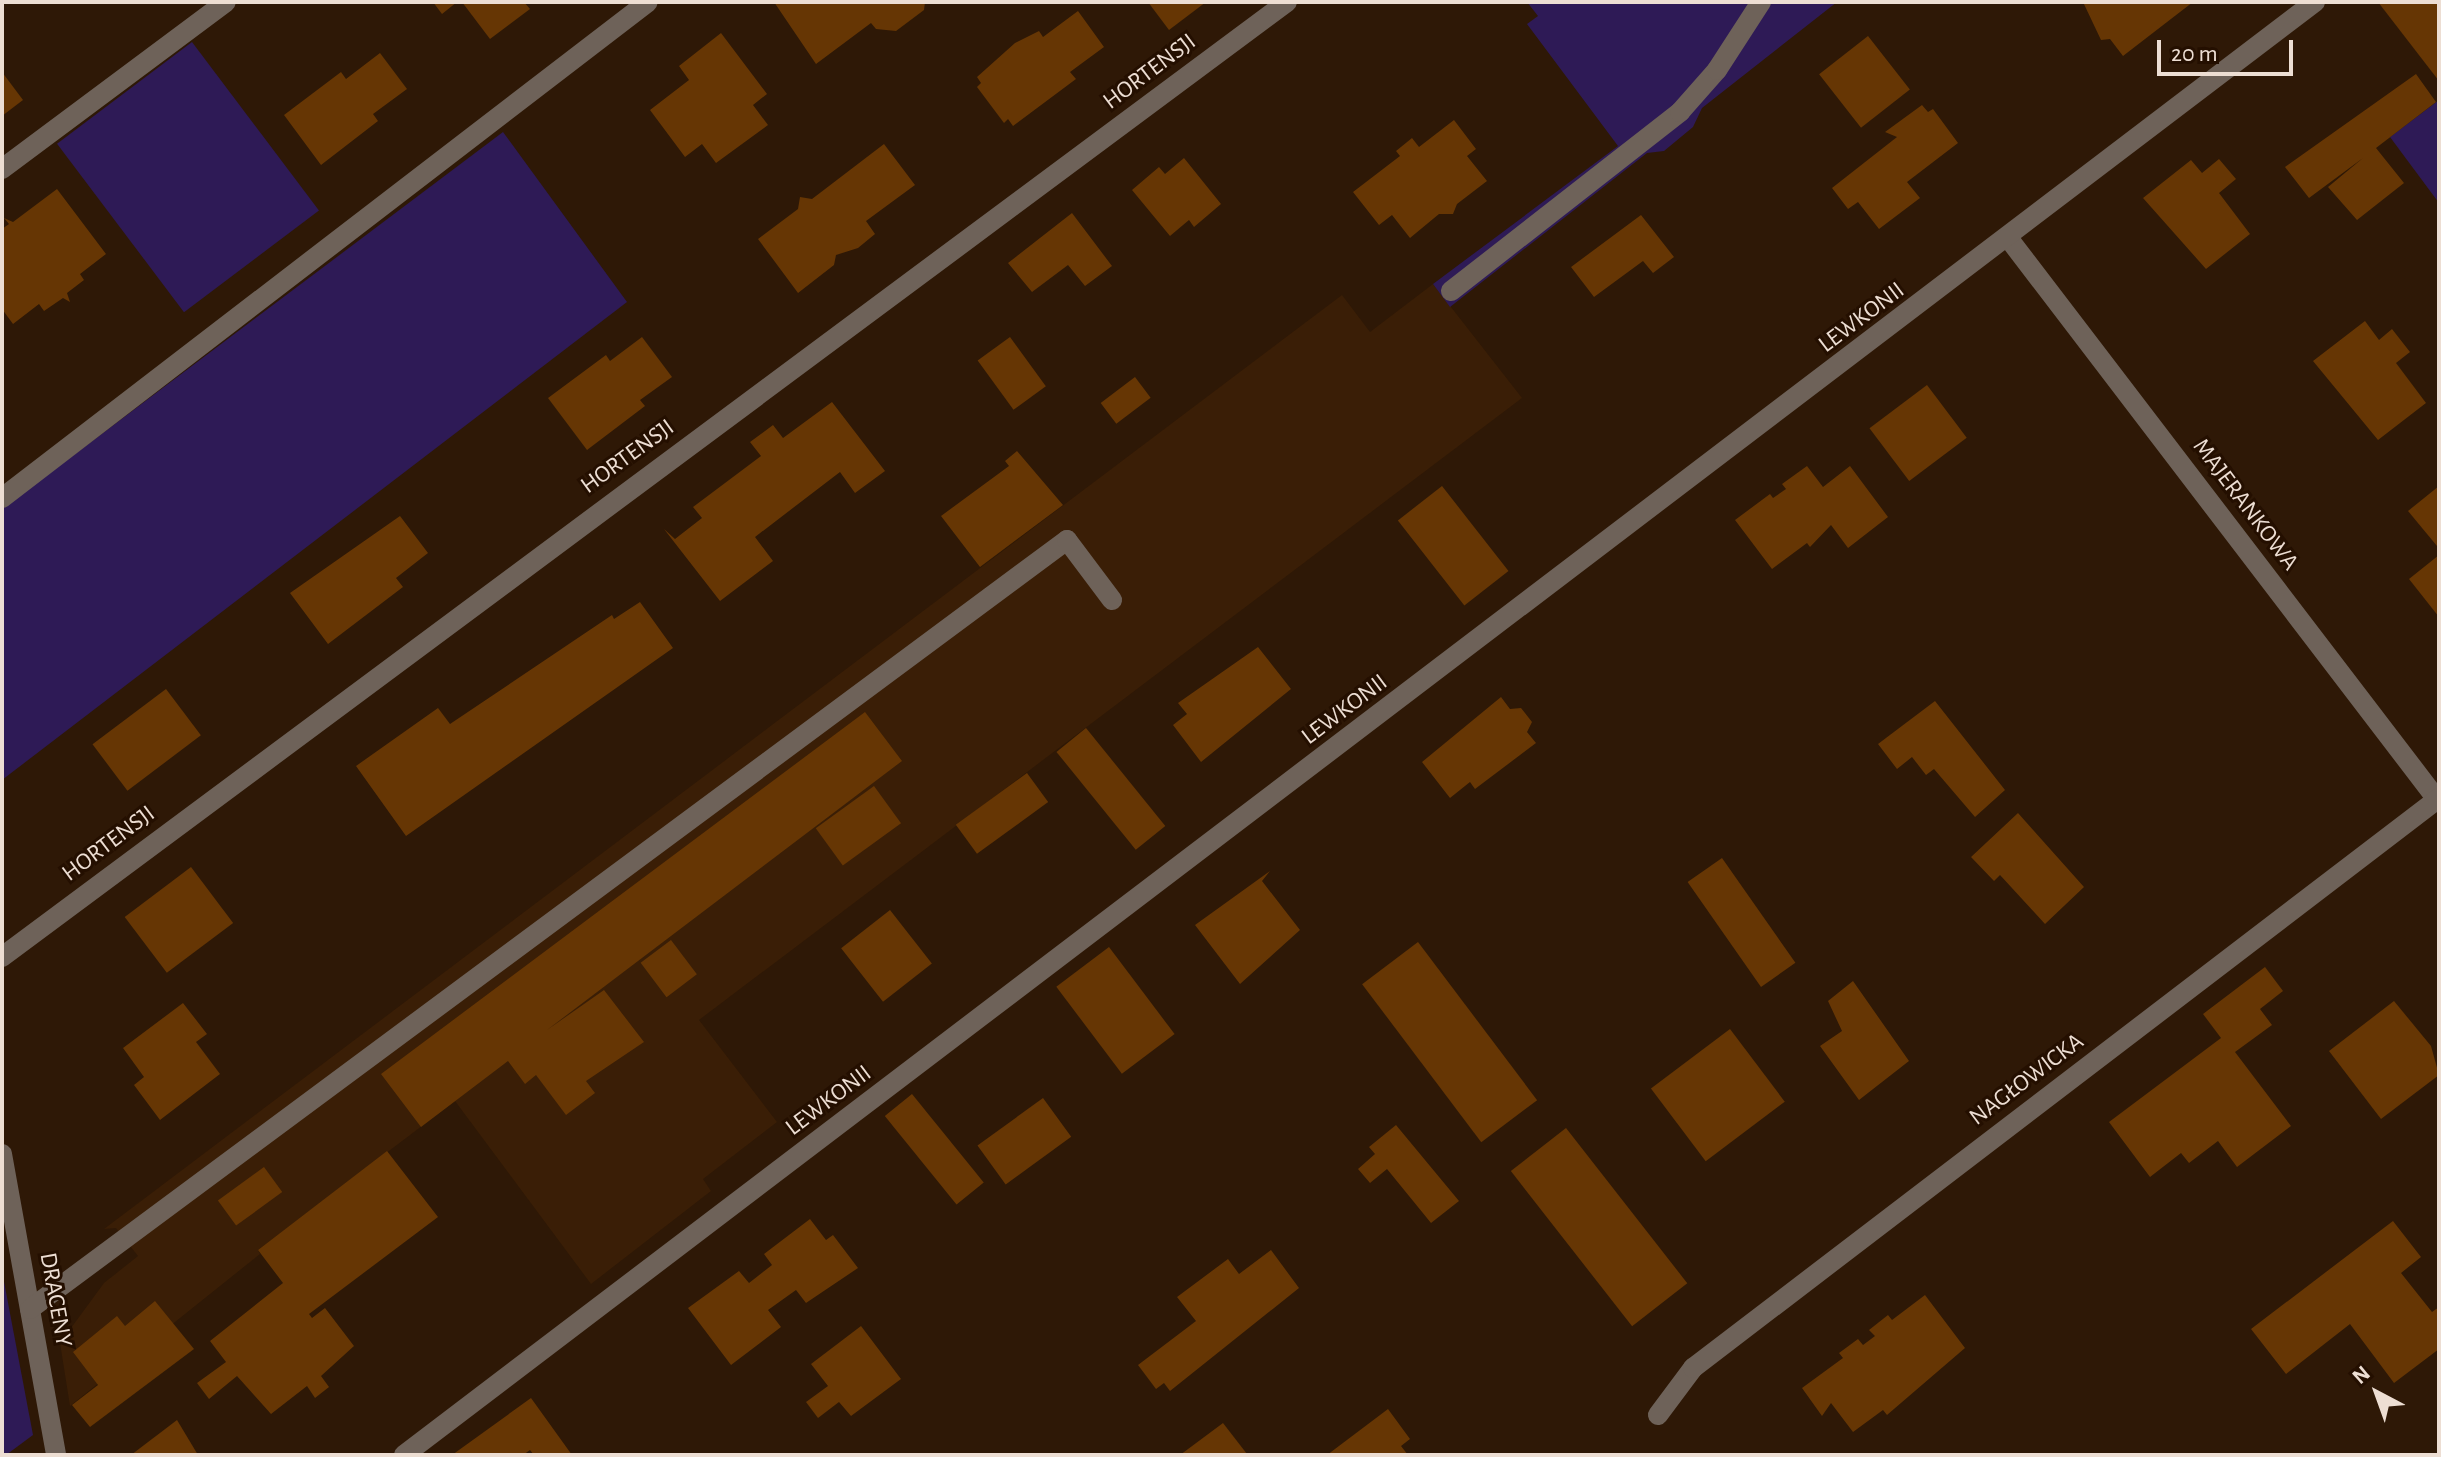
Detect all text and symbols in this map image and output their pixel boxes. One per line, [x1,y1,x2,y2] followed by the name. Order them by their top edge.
[2161,24,2297,74] scale bar
[1098,28,1202,116] street label: HORTENSJI
[2171,42,2218,66] text: 20 m
[1813,276,1911,360] street label: LEWKONII
[576,413,680,501] street label: HORTENSJI
[2186,433,2304,577] street label: MAJERANKOWA
[1296,668,1394,752] street label: LEWKONII
[57,800,161,888] street label: HORTENSJI
[1964,1028,2090,1132] street label: NAGŁOWICKA
[780,1059,878,1143] street label: LEWKONII
[33,1250,77,1350] street label: DRACENY
[2337,1353,2417,1433] north arrow
[2348,1362,2374,1388] text: N

